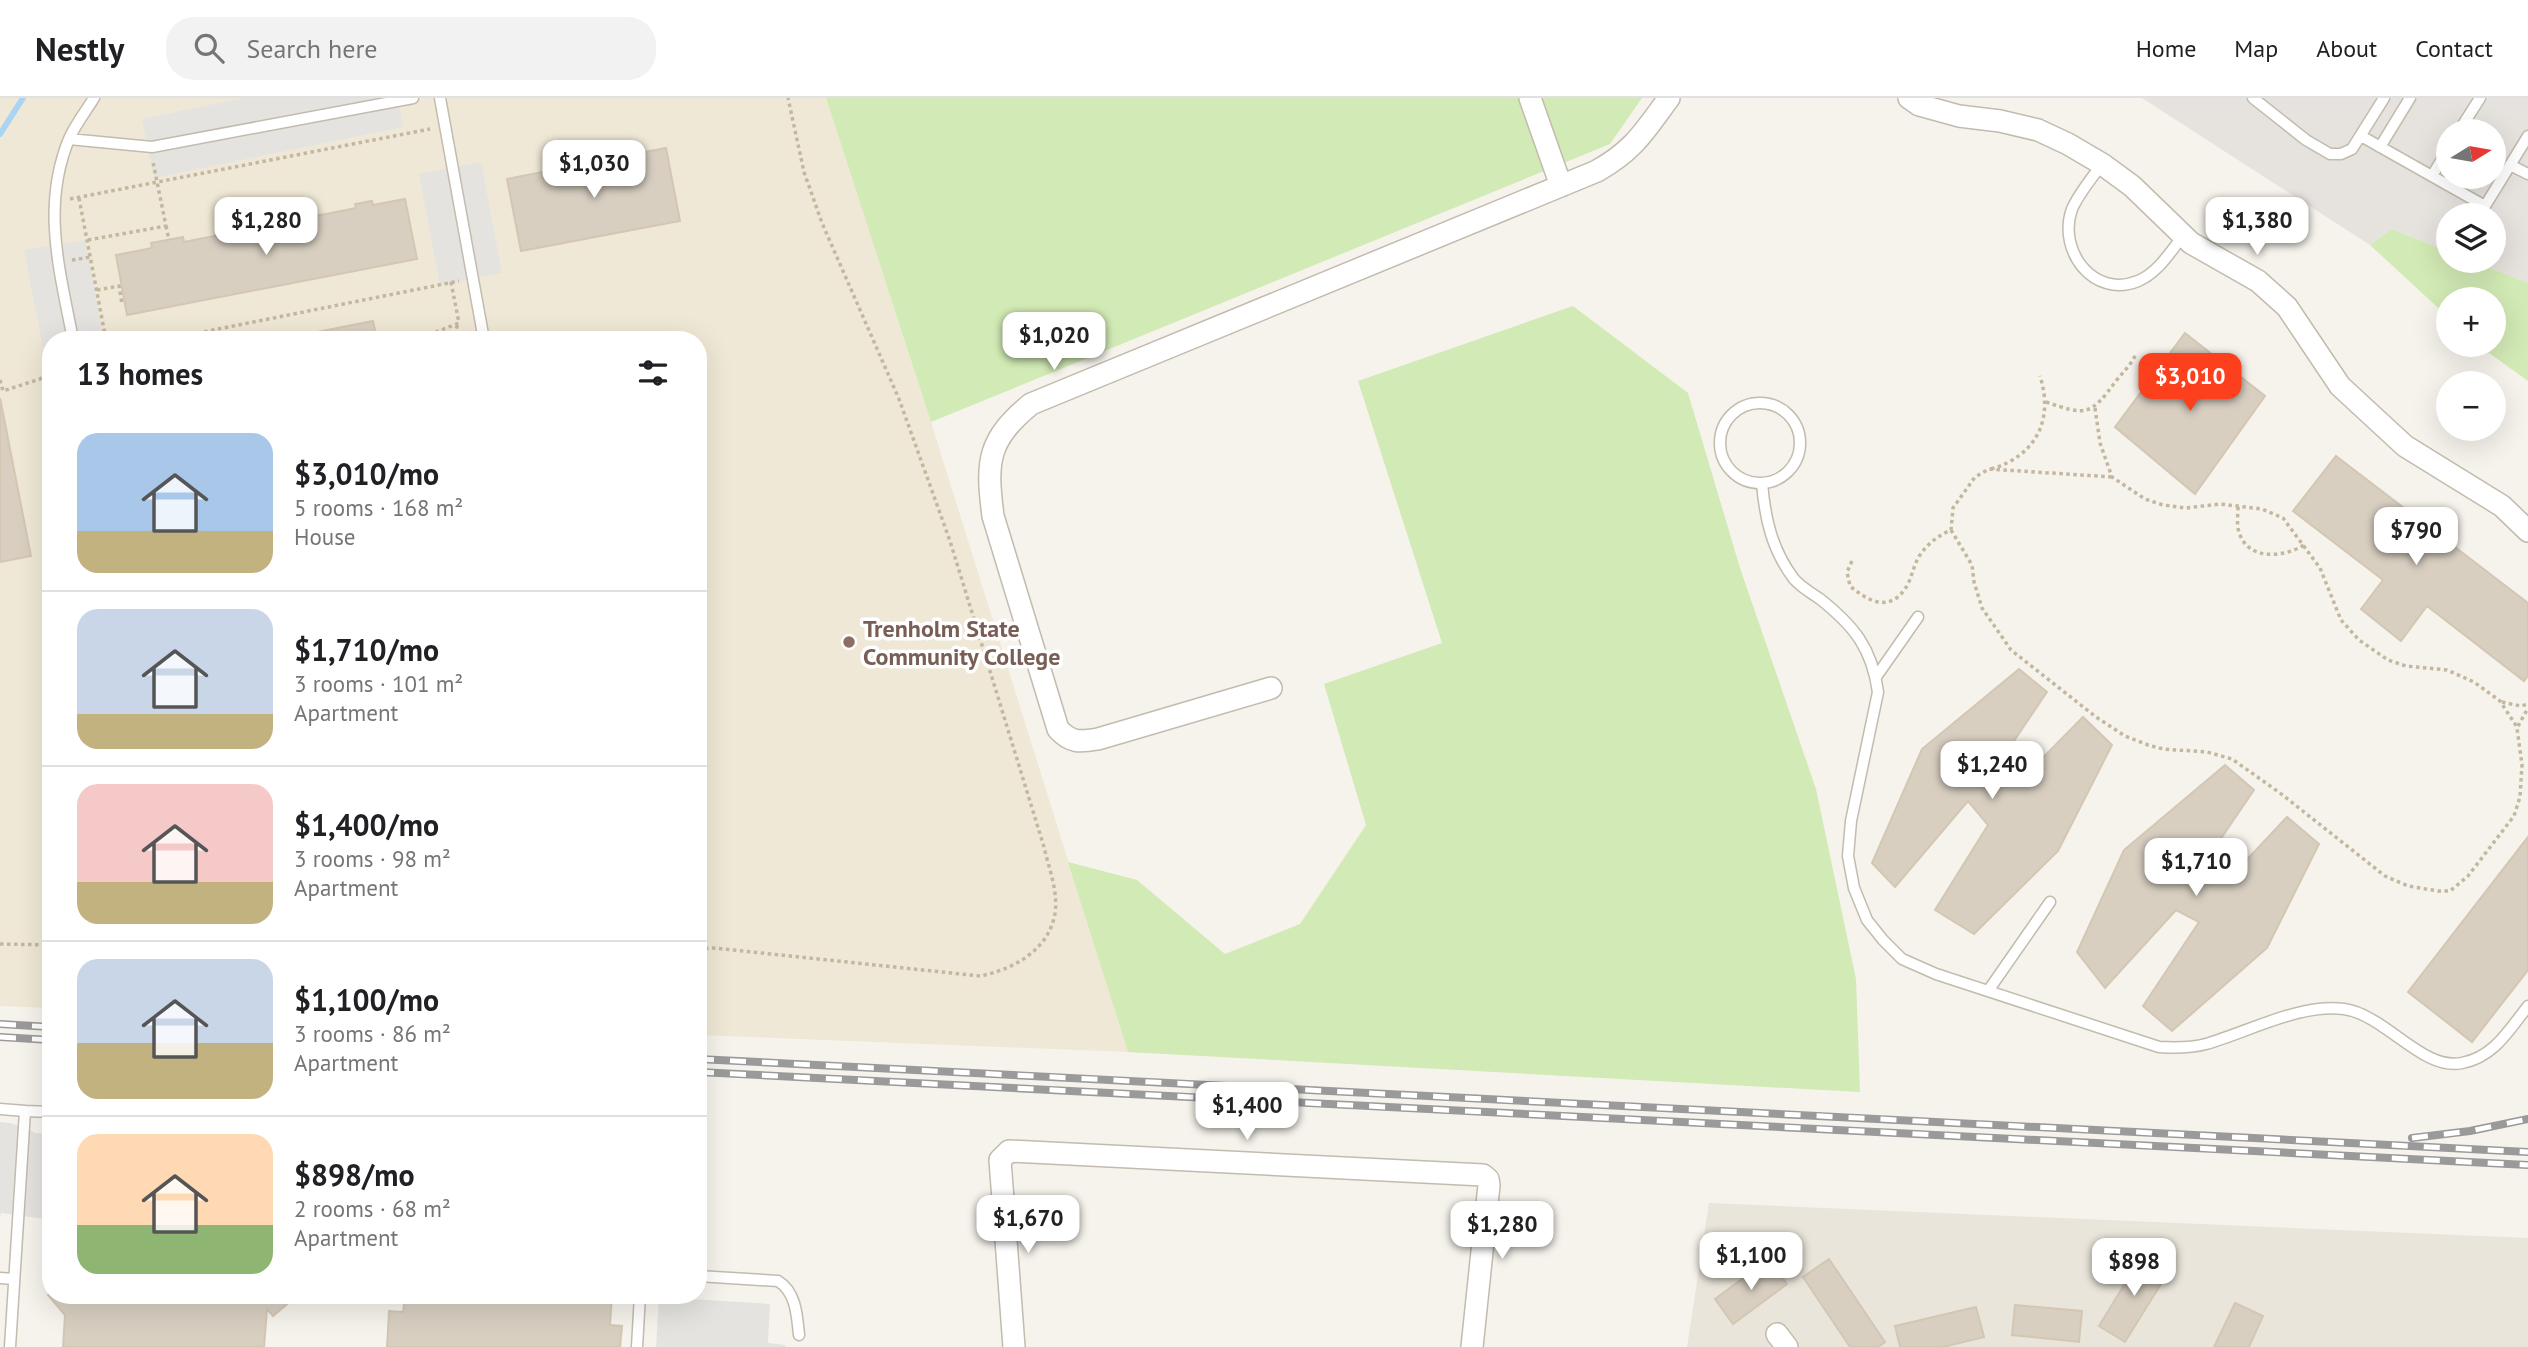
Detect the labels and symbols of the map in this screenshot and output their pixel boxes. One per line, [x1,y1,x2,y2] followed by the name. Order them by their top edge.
[2436,119,2506,189] north arrow
[537,140,651,200] pin: $1,030
[209,198,323,257] pin: $1,280
[2200,198,2314,257] pin: $1,380
[997,313,1111,372] pin: $1,020
[2133,354,2247,413] pin: $3,010
[2375,508,2457,567] pin: $790
[863,613,1060,672] place label: Trenholm State Community College
[841,634,857,650] marker: Trenholm State Community College
[1935,742,2049,801] pin: $1,240
[2139,838,2253,898] pin: $1,710
[1190,1082,1304,1142] pin: $1,400
[971,1196,1085,1255] pin: $1,670
[1445,1202,1559,1261] pin: $1,280
[1694,1232,1808,1292] pin: $1,100
[2093,1238,2175,1298] pin: $898

